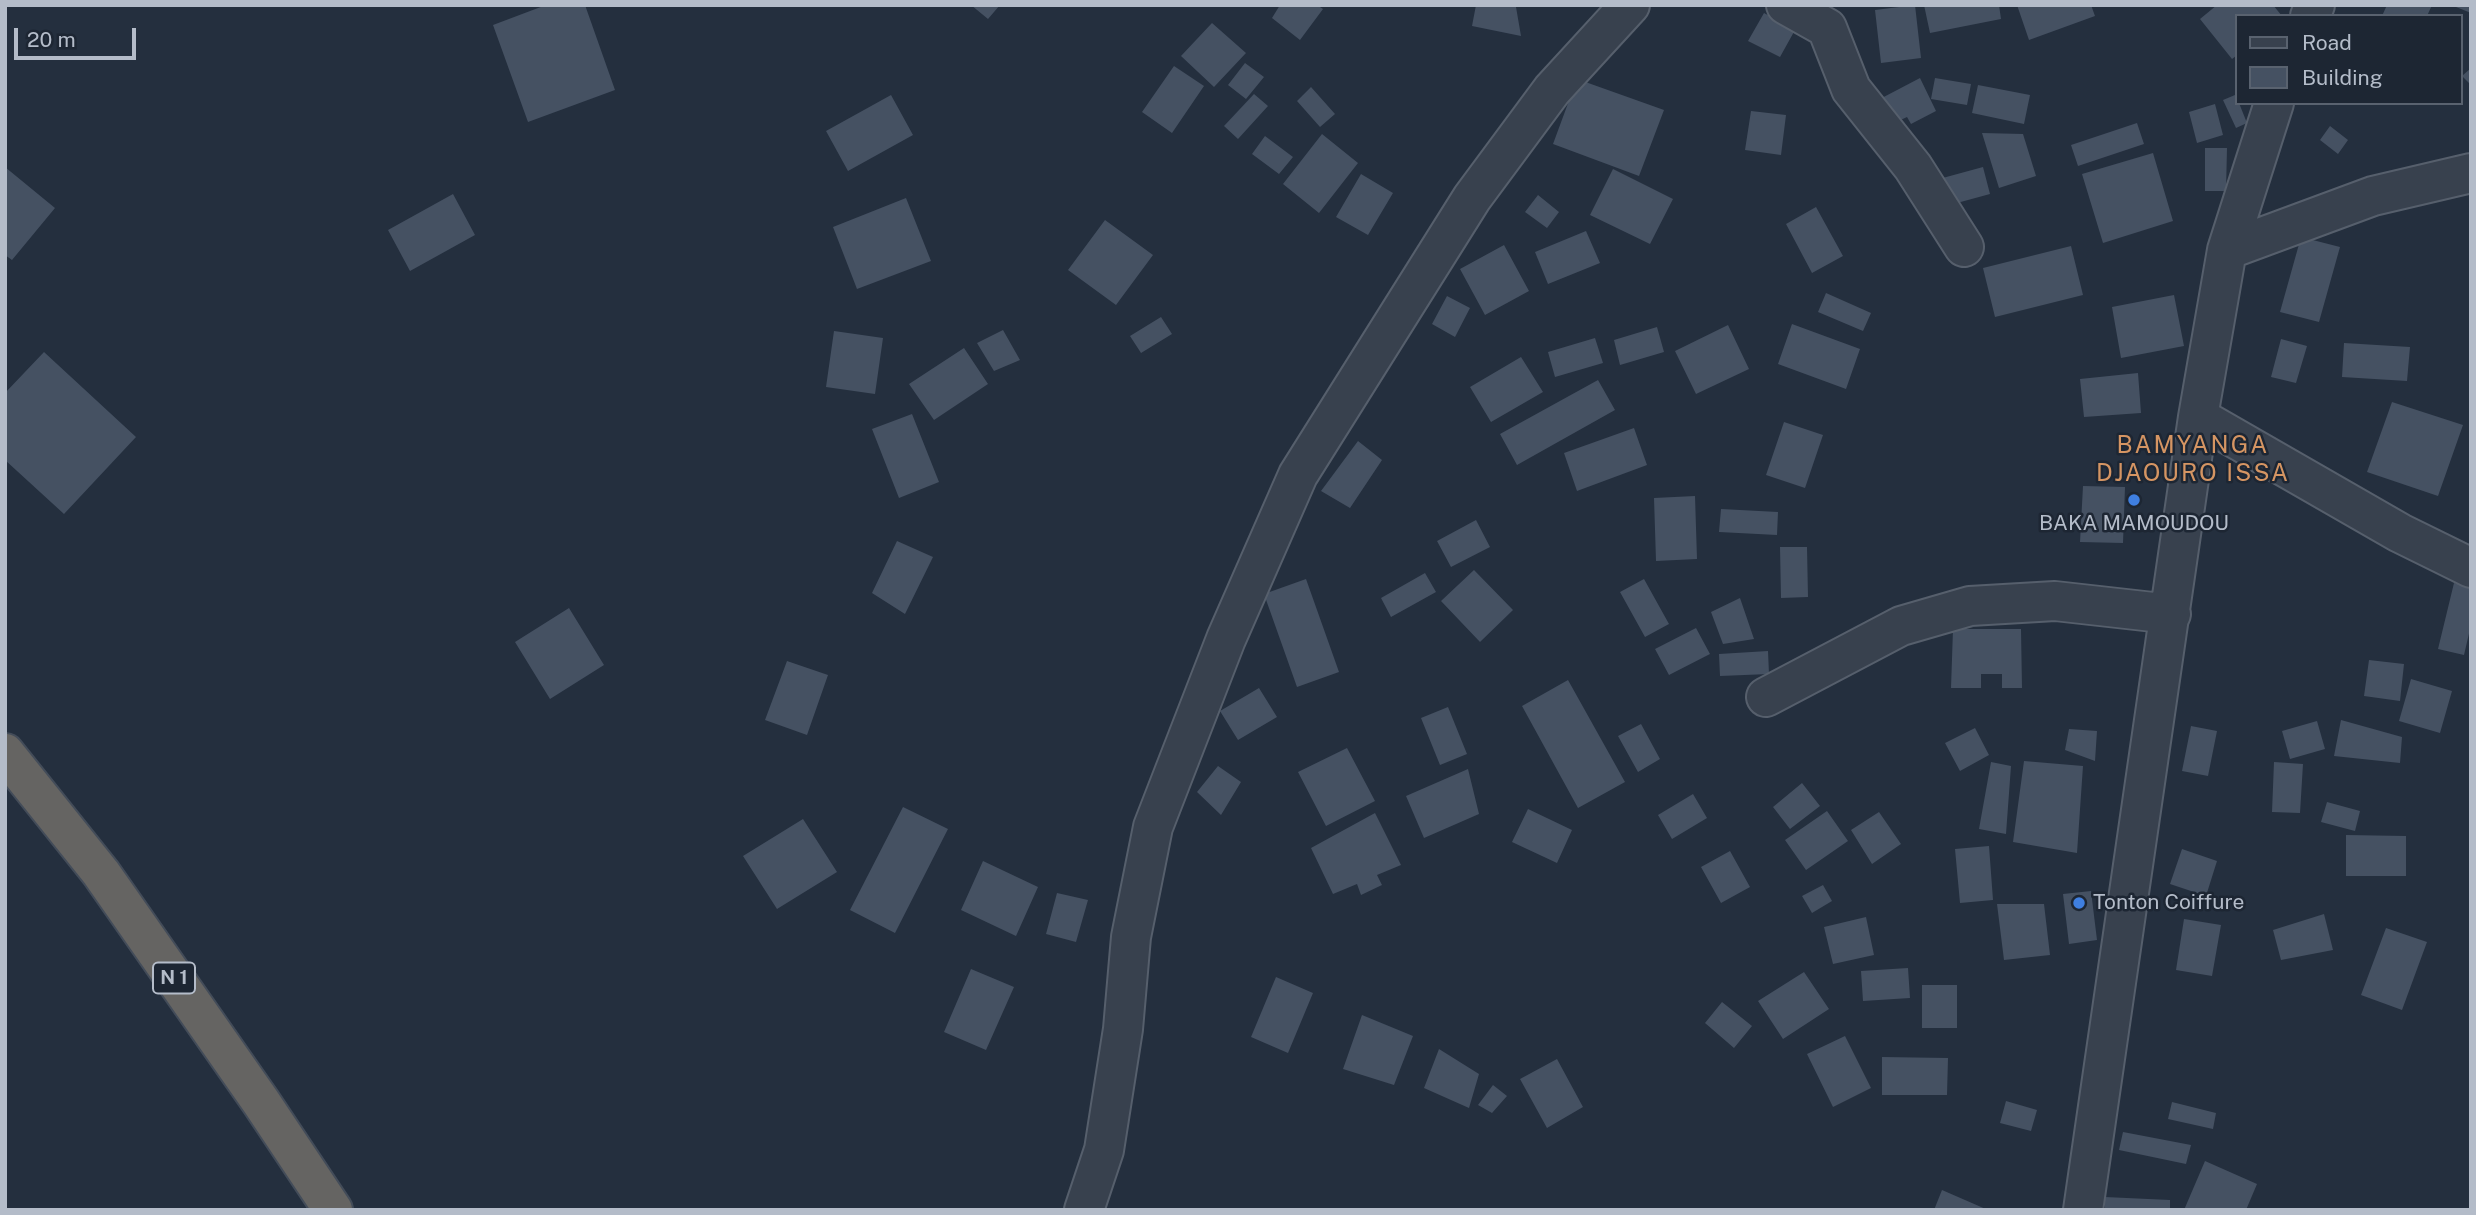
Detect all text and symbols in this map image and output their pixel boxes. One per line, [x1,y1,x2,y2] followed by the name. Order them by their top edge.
[18,14,140,58] scale bar
[2234,14,2462,105] legend
[27,27,76,52] text: 20 m
[2302,30,2352,55] text: Road
[2302,65,2383,90] text: Building
[2097,432,2289,488] district label: BAMYANGA DJAOURO ISSA
[2126,492,2142,508] marker: BAKA MAMOUDOU
[2039,511,2229,537] place label: BAKA MAMOUDOU
[2093,890,2244,916] place label: Tonton Coiffure
[2071,895,2087,911] marker: Tonton Coiffure
[153,962,195,994] road number: N 1

